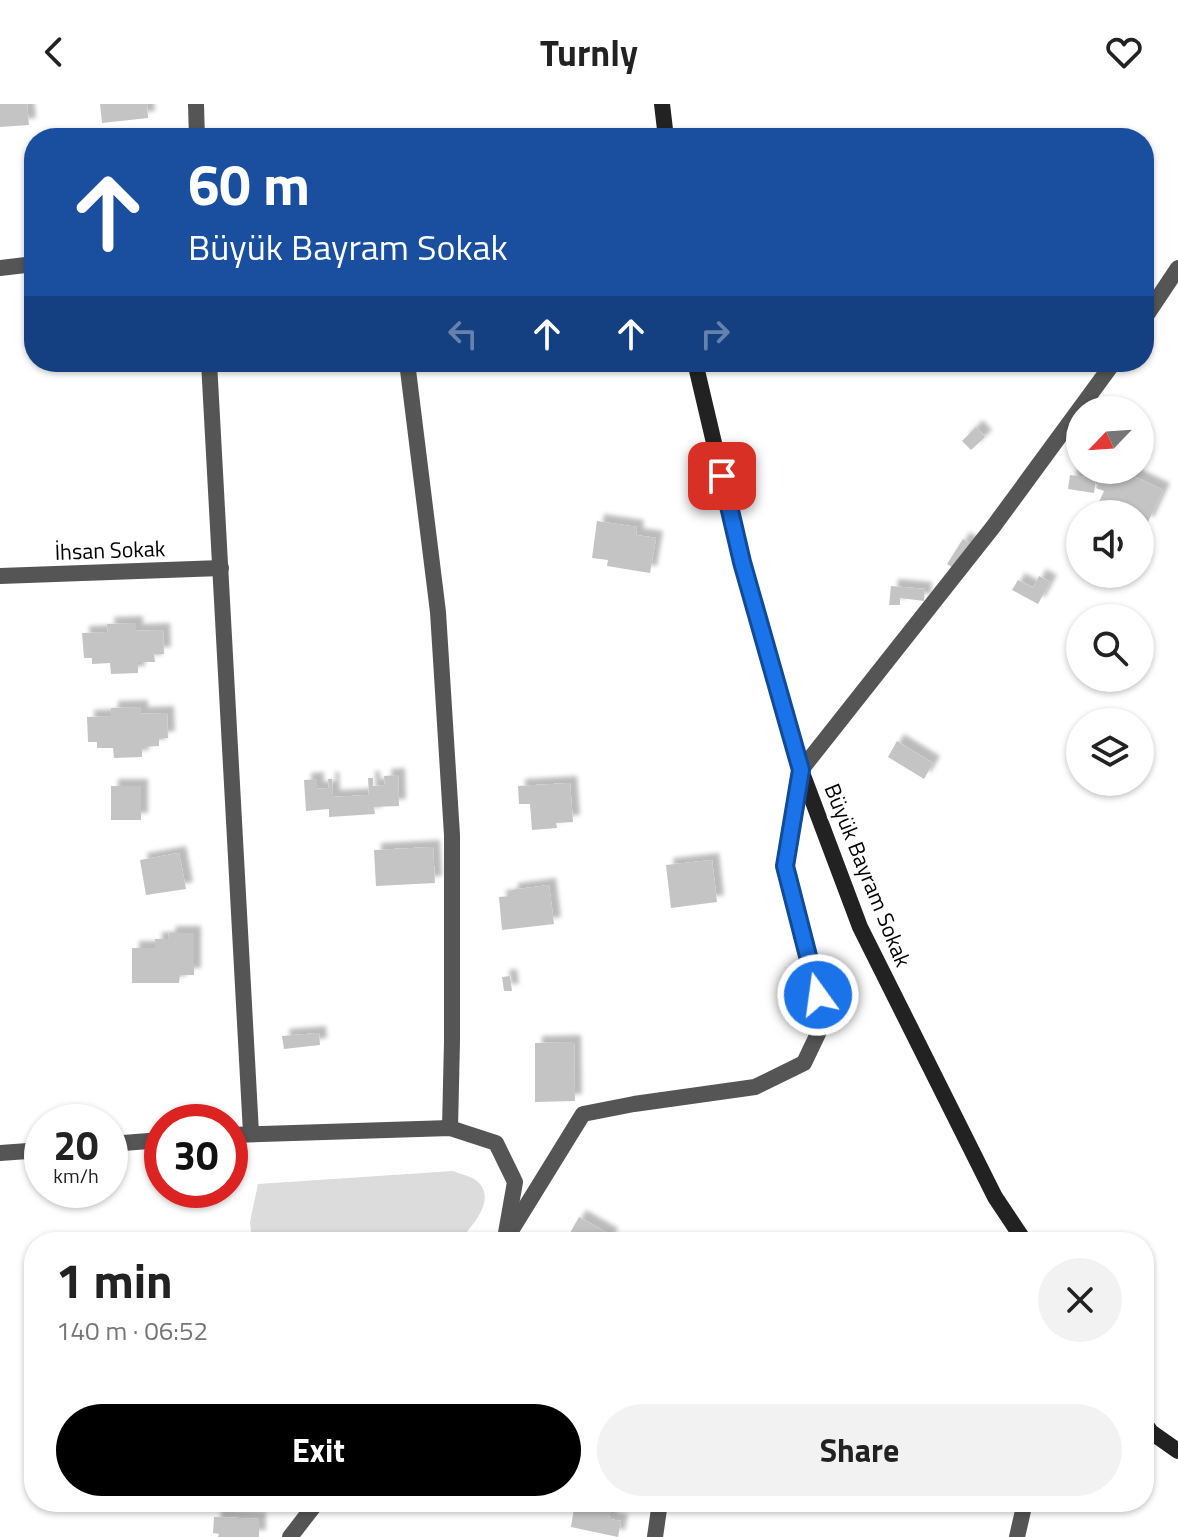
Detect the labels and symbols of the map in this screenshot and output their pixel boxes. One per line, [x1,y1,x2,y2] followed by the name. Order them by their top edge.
[1066,396,1154,484] north arrow
[688,442,756,510] pin
[54,531,166,569] street label: İhsan Sokak
[816,778,921,972] street label: Büyük Bayram Sokak
[776,953,860,1037] position arrow
[144,1104,248,1208] speed limit sign: 30

